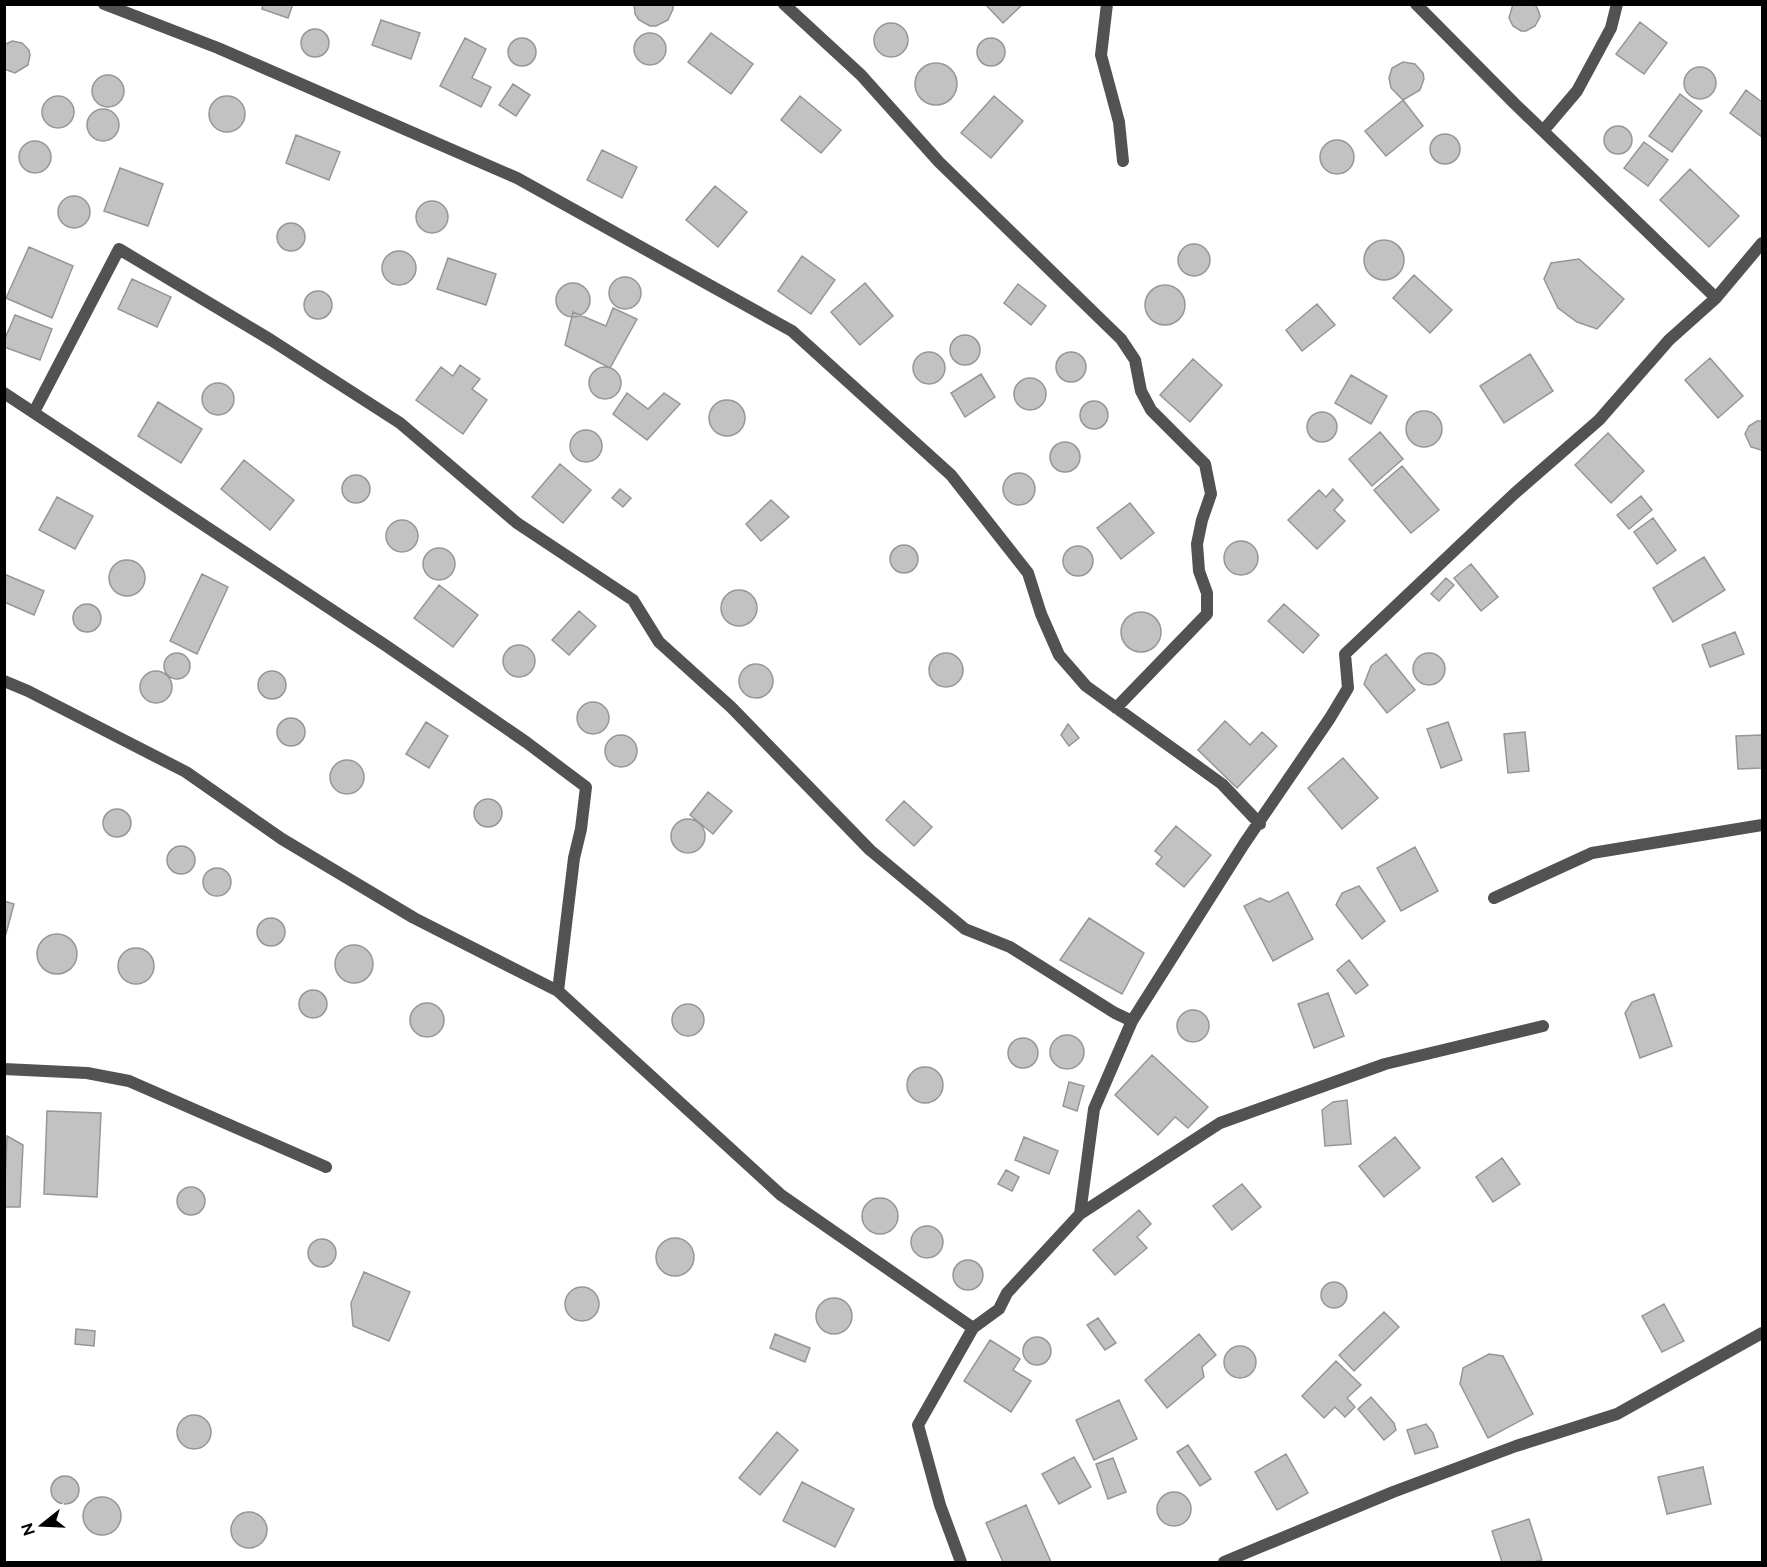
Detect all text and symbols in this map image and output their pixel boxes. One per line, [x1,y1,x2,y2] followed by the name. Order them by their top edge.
[12,1495,72,1555] north arrow
[17,1521,39,1538] text: N

